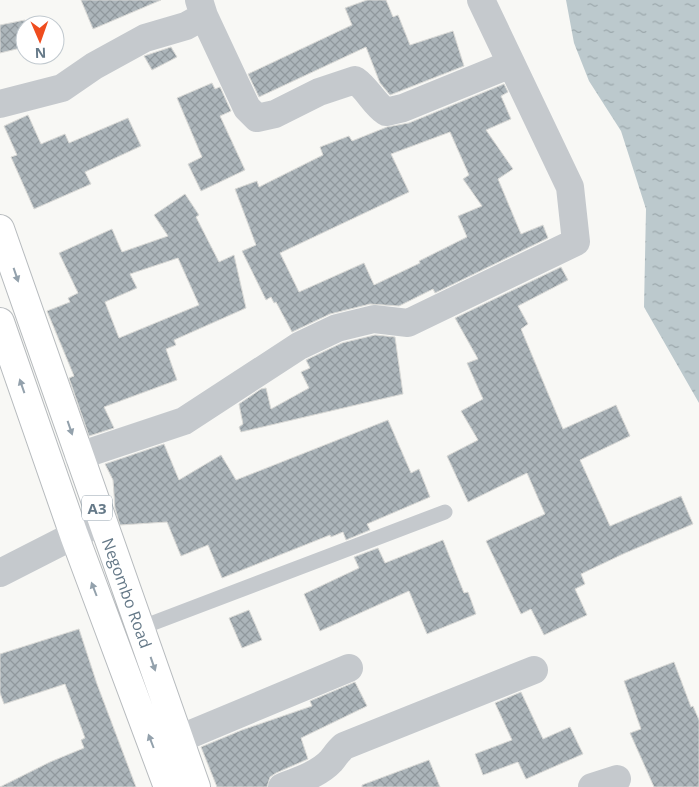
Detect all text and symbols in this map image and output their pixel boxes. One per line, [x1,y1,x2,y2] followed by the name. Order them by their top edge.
[15,15,65,65] north arrow
[34,44,46,63] text: N
[12,268,20,283] one-way arrow
[18,379,26,394] one-way arrow
[67,421,74,436] one-way arrow
[82,496,112,520] road number: A3
[97,535,157,651] street label: Negombo Road
[90,581,98,596] one-way arrow
[149,657,157,672] one-way arrow
[147,733,155,748] one-way arrow

